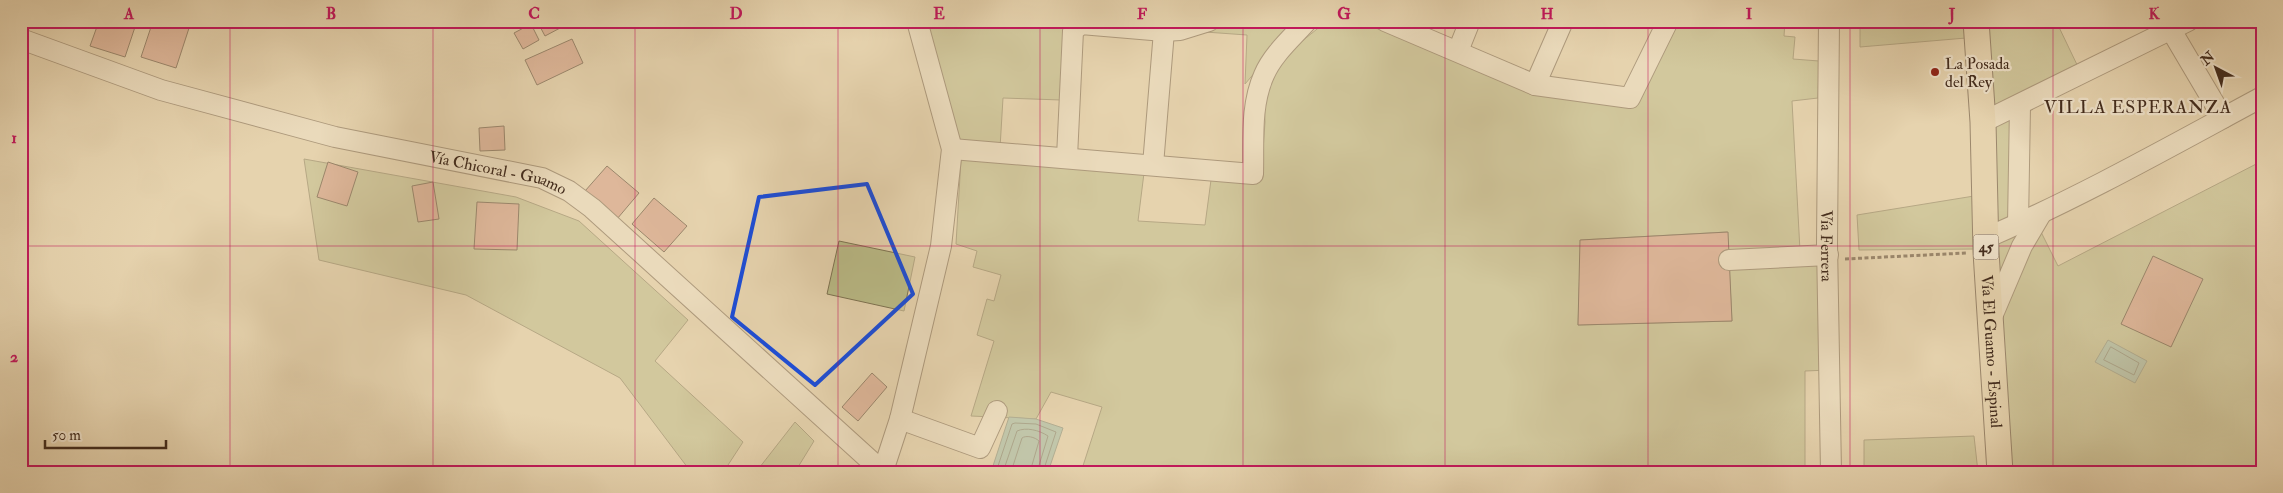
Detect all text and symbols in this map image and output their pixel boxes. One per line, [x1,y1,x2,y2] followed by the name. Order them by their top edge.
[123,4,135,24] text: A
[326,4,336,24] text: B
[528,4,540,24] text: C
[729,4,743,24] text: D
[933,4,945,24] text: E
[1137,4,1147,24] text: F
[1337,4,1351,24] text: G
[1540,4,1554,24] text: H
[1746,4,1753,24] text: I
[1948,4,1956,25] text: J
[2148,4,2160,24] text: K
[2190,42,2240,92] north arrow
[2197,48,2218,70] text: N
[1945,54,2010,92] place label: La Posada del Rey
[1929,66,1941,78] marker: La Posada del Rey
[2044,96,2232,119] district label: VILLA ESPERANZA
[11,128,17,148] text: 1
[427,147,570,199] street label: Vía Chicoral - Guamo
[1816,210,1837,282] street label: Vía Ferrera
[1974,234,1998,260] road number: 45
[1976,274,2006,429] street label: Vía El Guamo - Espinal
[10,347,18,367] text: 2
[45,418,166,450] scale bar
[52,426,81,445] text: 50 m

